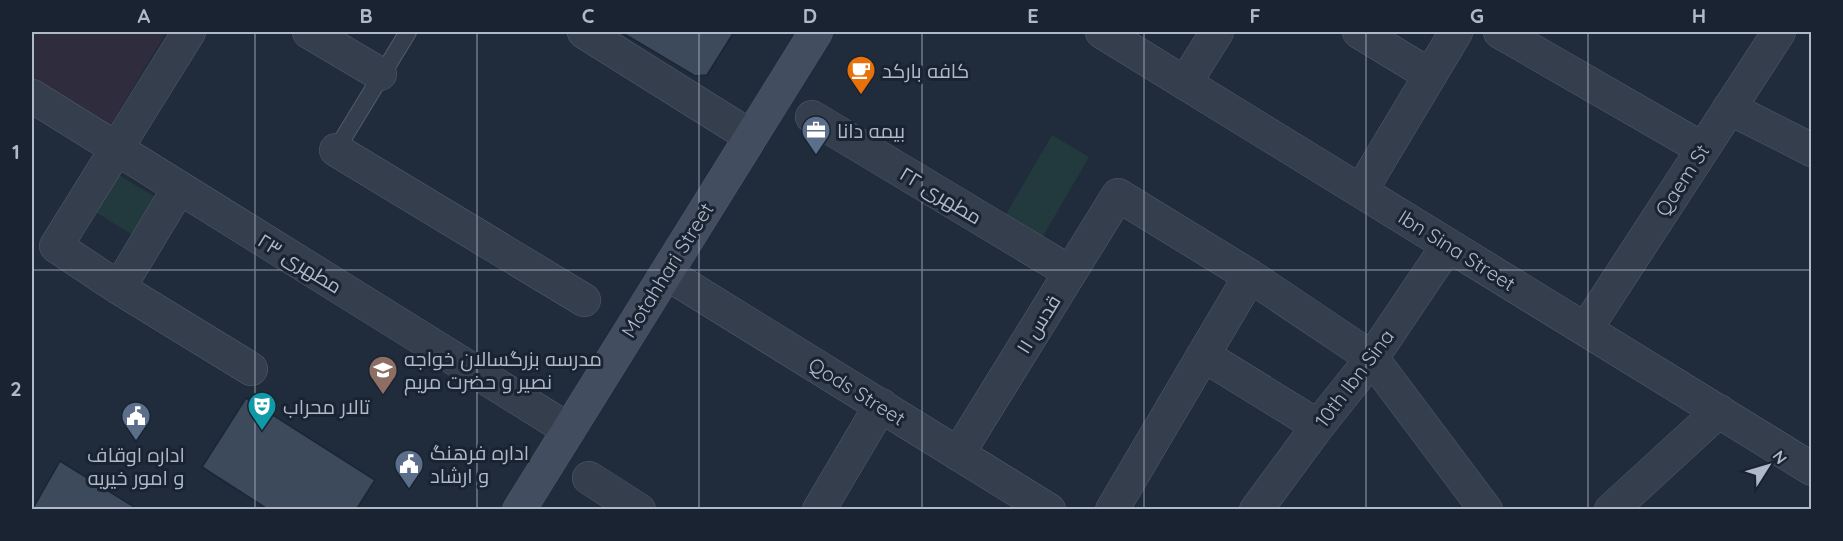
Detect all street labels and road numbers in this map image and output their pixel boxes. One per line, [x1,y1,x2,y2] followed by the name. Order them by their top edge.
[1650,139,1715,221] street label: Qaem St
[895,161,987,230] street label: مطهری ۲۲
[615,198,719,342] street label: Motahhari Street
[1394,204,1520,296] street label: Ibn Sina Street
[253,227,347,299] street label: مطهری ۲۳
[1010,290,1067,359] street label: قدس ۱۱
[1309,324,1399,432] street label: 10th Ibn Sina
[804,351,910,431] street label: Qods Street

